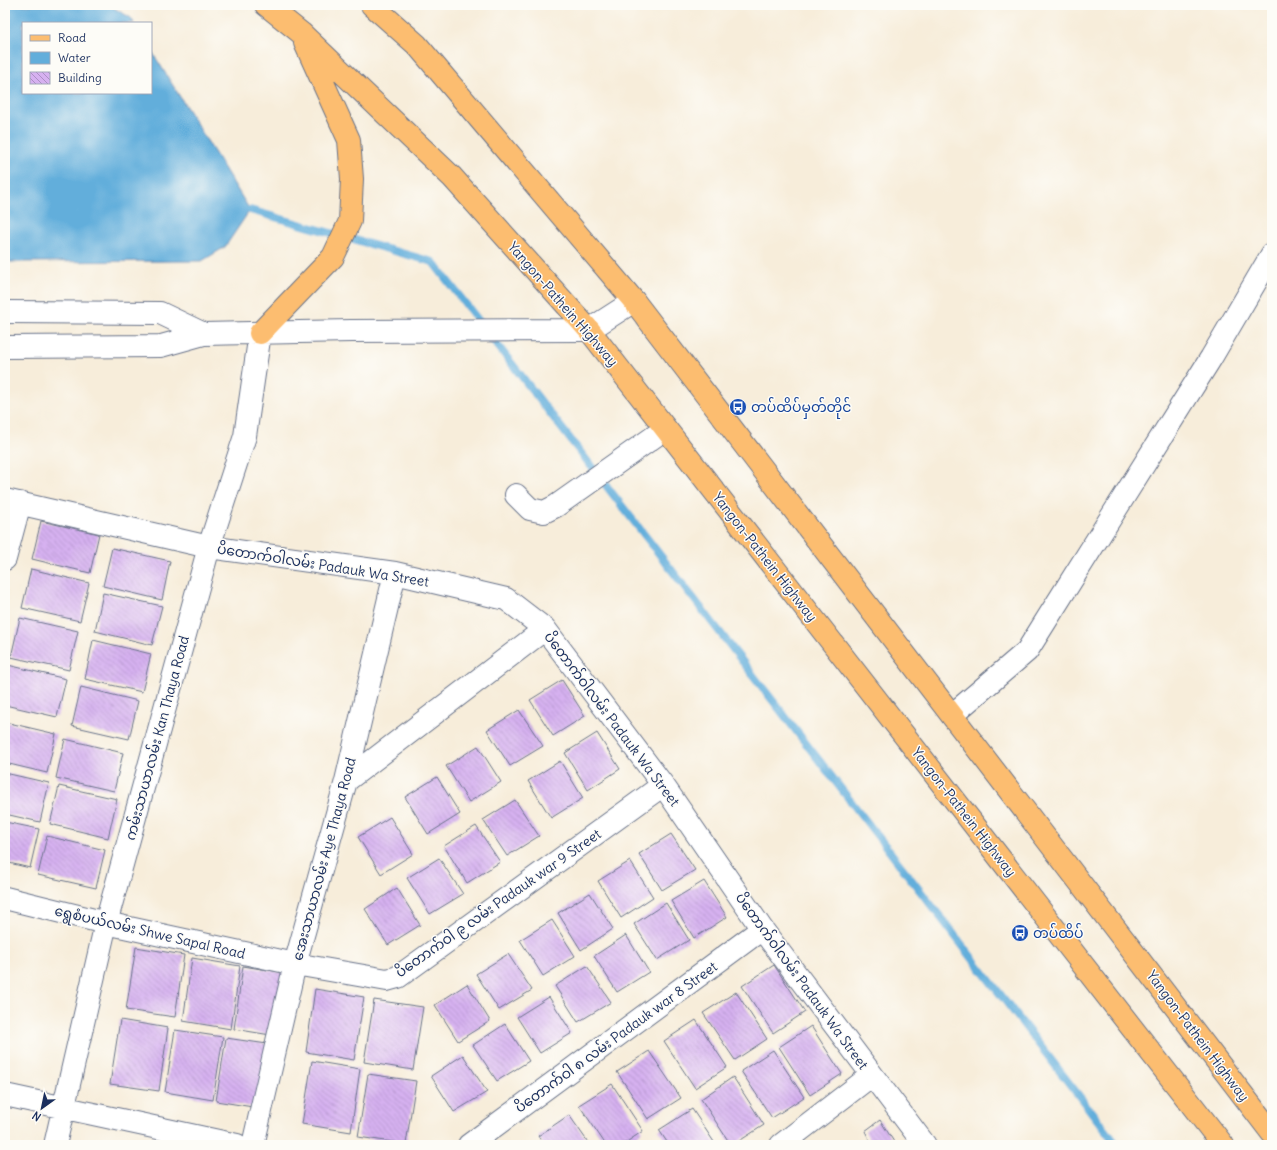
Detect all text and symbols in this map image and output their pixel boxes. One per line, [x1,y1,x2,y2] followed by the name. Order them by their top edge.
[22,22,152,94] legend
[58,30,86,45] text: Road
[58,50,91,65] text: Water
[58,70,102,85] text: Building
[504,238,622,370] street label: Yangon-Pathein Highway
[728,397,748,417] bus stop icon: တပ်ထိပ်မှတ်တိုင်
[751,397,851,419] place label: တပ်ထိပ်မှတ်တိုင်
[709,489,821,625] street label: Yangon-Pathein Highway
[216,538,431,591] street label: ပိတောက်ဝါလမ်း Padauk Wa Street
[540,627,685,810] street label: ပိတောက်ဝါလမ်း Padauk Wa Street
[120,633,193,842] street label: ကမ်းသာယာလမ်း Kan Thaya Road
[908,744,1020,880] street label: Yangon-Pathein Highway
[287,755,360,962] street label: အေးသာယာလမ်း Aye Thaya Road
[391,824,606,984] street label: ပိတောက်ဝါ ၉ လမ်း Padauk war 9 Street
[732,888,873,1073] street label: ပိတောက်ဝါလမ်း Padauk Wa Street
[52,900,247,966] street label: ရွေစံပယ်လမ်း Shwe Sapal Road
[1010,923,1030,943] bus stop icon: တပ်ထိပ်
[1033,923,1083,942] place label: တပ်ထိပ်
[511,956,721,1117] street label: ပိတောက်ဝါ ၈ လမ်း Padauk war 8 Street
[1143,967,1253,1105] street label: Yangon-Pathein Highway
[22,1088,62,1128] north arrow
[30,1108,44,1124] text: N

